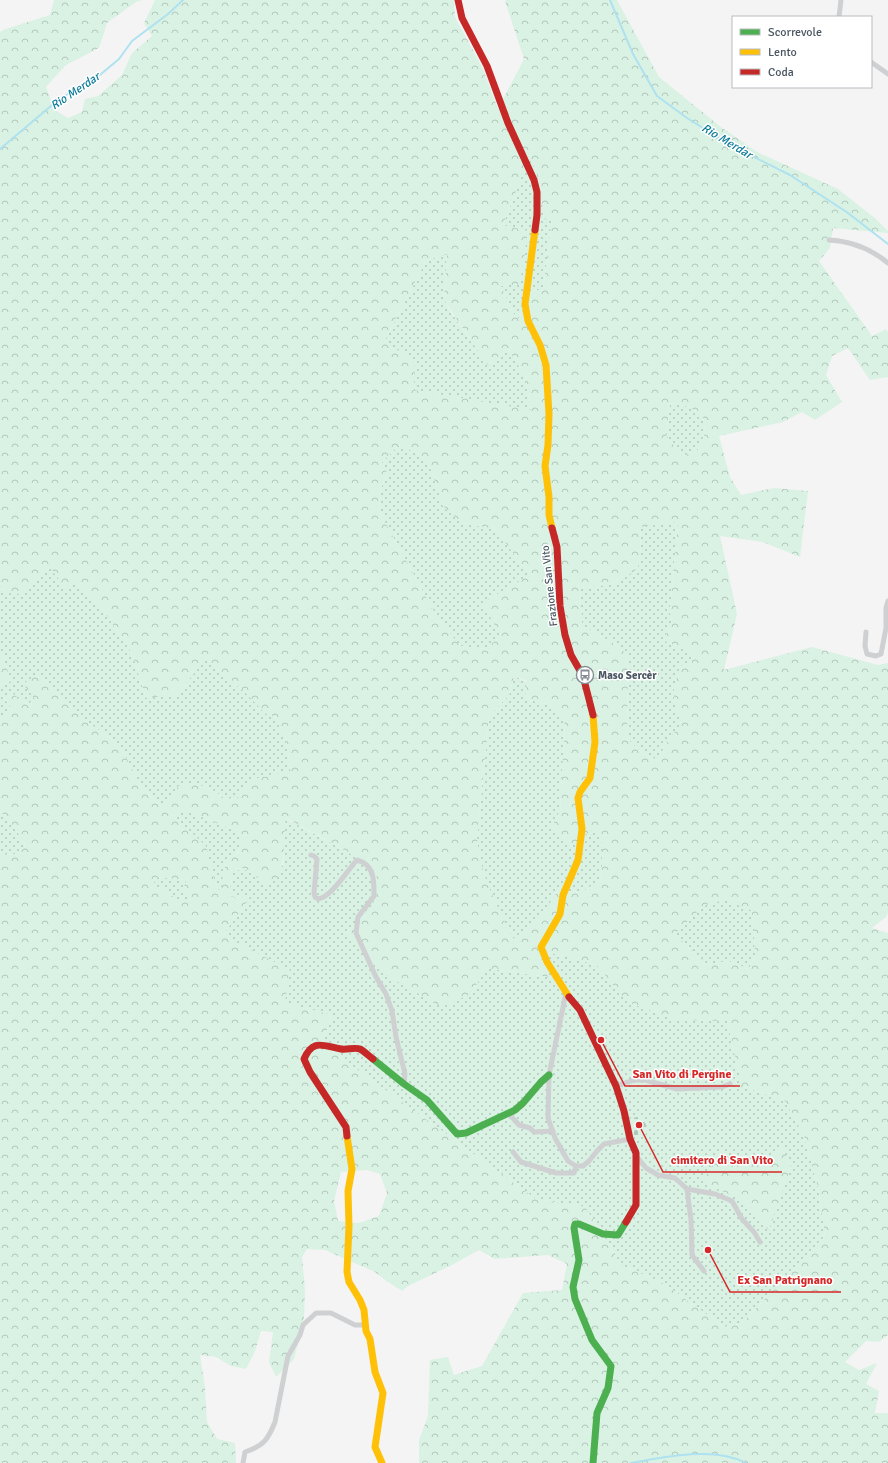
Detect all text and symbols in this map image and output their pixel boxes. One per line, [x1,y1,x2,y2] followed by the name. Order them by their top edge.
[732,16,872,88] legend
[768,25,822,40] text: Scorrevole
[768,45,797,60] text: Lento
[768,65,794,80] text: Coda
[48,69,104,113] water label: Rio Merdar
[699,121,756,163] water label: Rio Merdar
[539,545,560,627] street label: Frazione San Vito
[575,665,595,685] bus stop icon: Maso Sercèr
[598,669,657,682] place label: Maso Sercèr
[625,1062,740,1086] callout: San Vito di Pergine
[633,1067,731,1082] text: San Vito di Pergine
[663,1148,782,1172] callout: cimitero di San Vito
[671,1153,773,1168] text: cimitero di San Vito
[730,1268,841,1292] callout: Ex San Patrignano
[737,1273,833,1288] text: Ex San Patrignano

